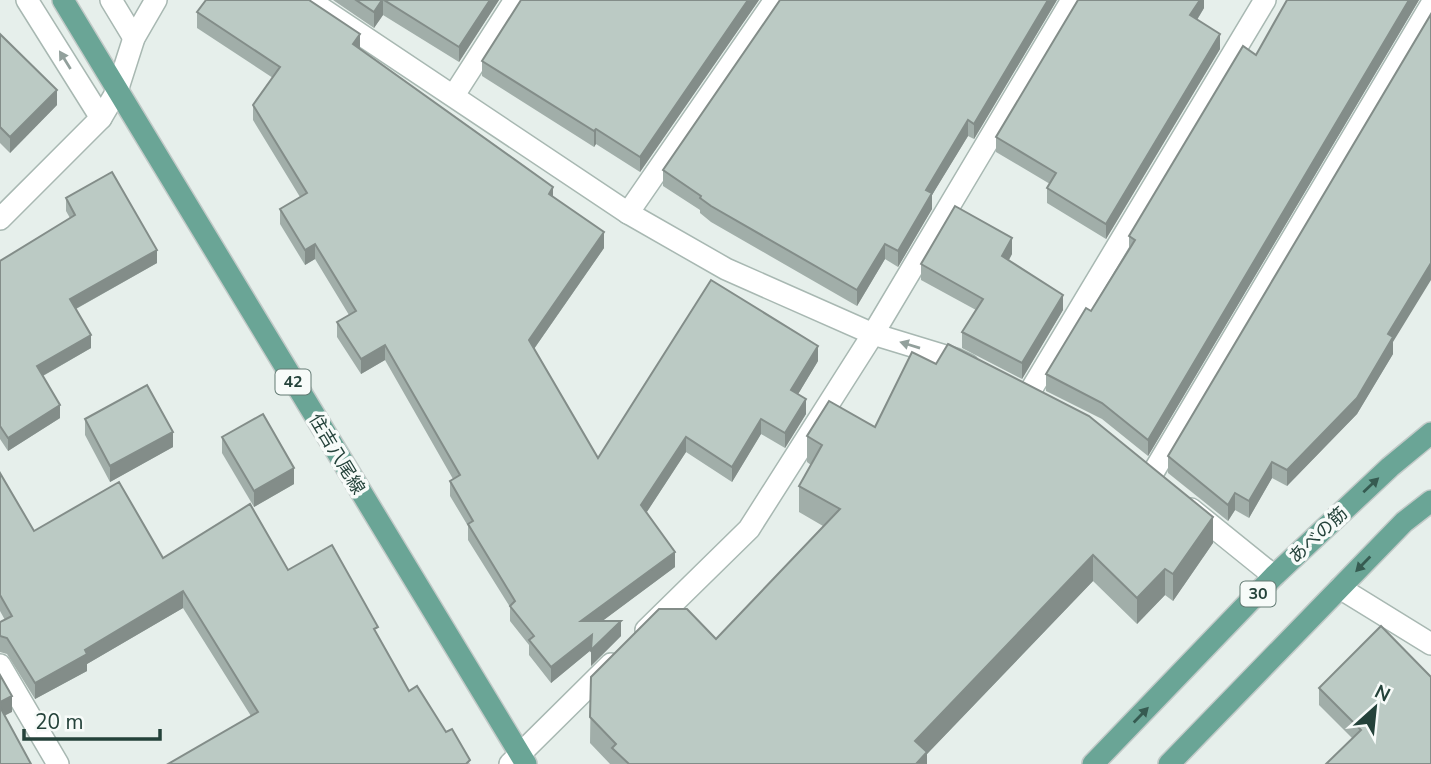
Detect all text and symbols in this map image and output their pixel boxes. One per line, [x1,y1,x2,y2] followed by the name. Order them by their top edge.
[58,51,71,70] one-way arrow
[899,339,920,349] one-way arrow
[276,370,310,394] road number: 42
[304,409,370,499] street label: 住吉八尾線
[1362,478,1379,494] one-way arrow
[1283,502,1353,568] street label: あべの筋
[1356,555,1372,572] one-way arrow
[1240,582,1276,607] road number: 30
[1340,673,1410,743] north arrow
[1370,679,1395,709] text: N
[24,698,161,742] scale bar
[1132,707,1148,724] one-way arrow
[35,708,84,736] text: 20 m

